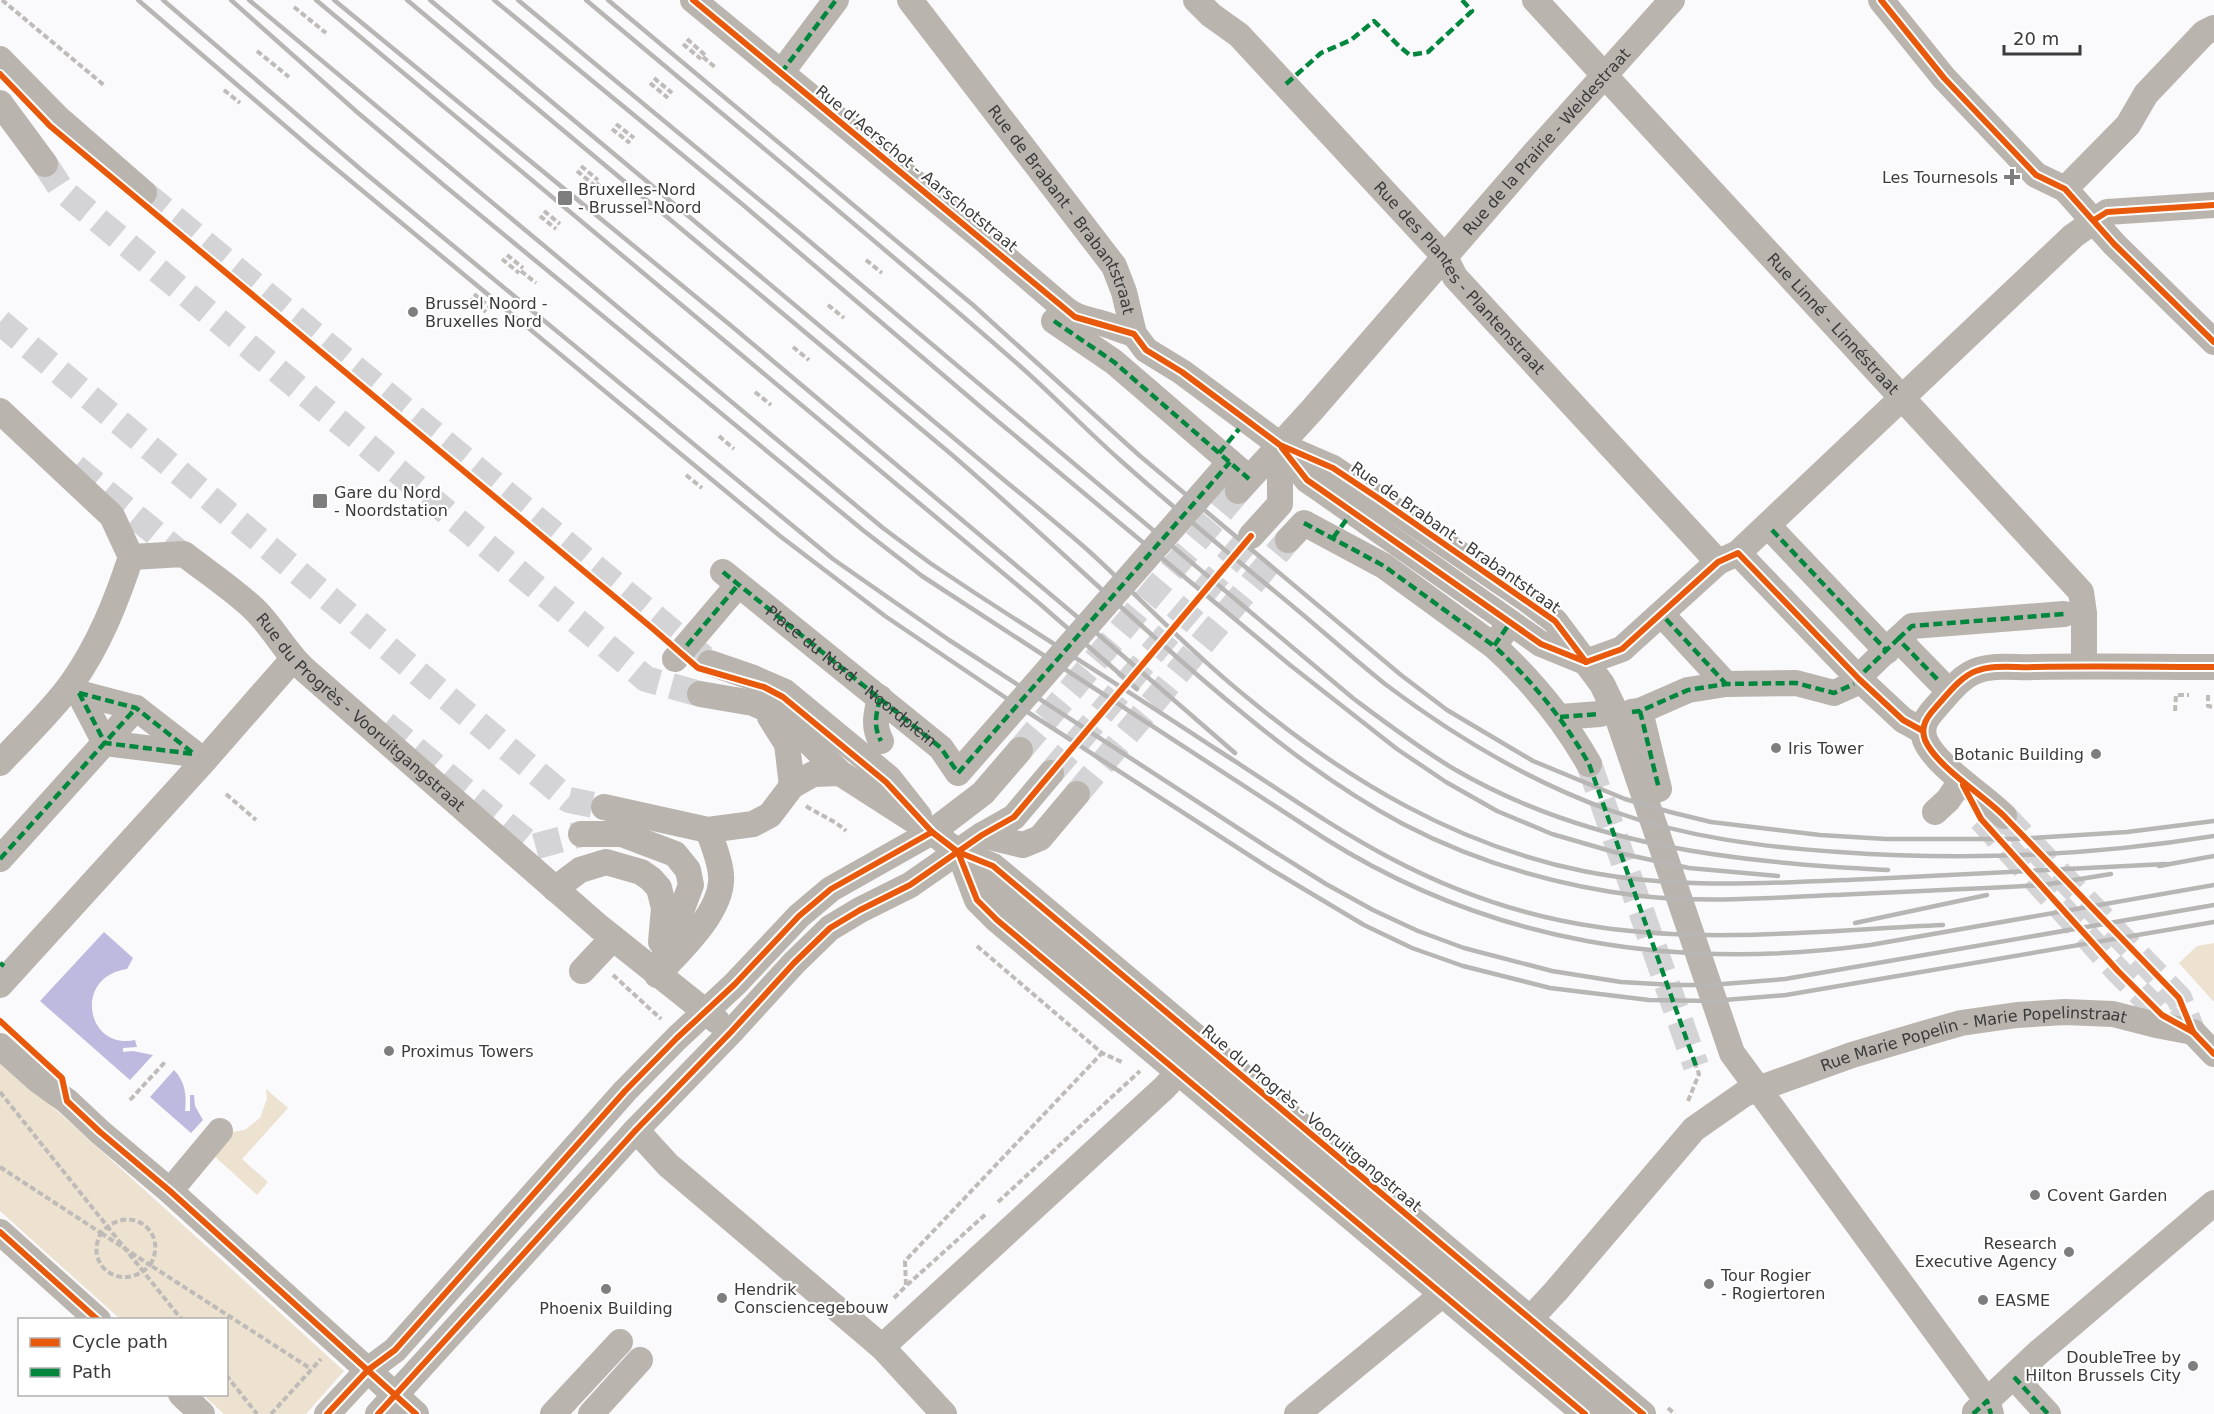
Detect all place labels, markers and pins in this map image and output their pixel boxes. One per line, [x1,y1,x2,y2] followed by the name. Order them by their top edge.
[1882,168,1998,187] place label: Les Tournesols
[2003,168,2021,186] marker: Les Tournesols
[578,180,701,217] place label: Bruxelles-Nord - Brussel-Noord
[556,189,574,207] marker: Bruxelles-Nord - Brussel-Noord
[425,294,548,331] place label: Brussel Noord - Bruxelles Nord
[406,305,420,319] marker: Brussel Noord - Bruxelles Nord
[334,483,448,520] place label: Gare du Nord - Noordstation
[311,492,329,510] marker: Gare du Nord - Noordstation
[1788,739,1864,758] place label: Iris Tower
[1769,741,1783,755] marker: Iris Tower
[1954,745,2084,764] place label: Botanic Building
[2089,747,2103,761] marker: Botanic Building
[401,1042,534,1061] place label: Proximus Towers
[382,1044,396,1058] marker: Proximus Towers
[2047,1186,2167,1205] place label: Covent Garden
[2028,1188,2042,1202] marker: Covent Garden
[1915,1234,2057,1271] place label: Research Executive Agency
[2062,1245,2076,1259] marker: Research Executive Agency
[1720,1266,1825,1303] place label: Tour Rogier - Rogiertoren
[1702,1277,1716,1291] marker: Tour Rogier - Rogiertoren
[734,1280,888,1317] place label: Hendrik Consciencegebouw
[599,1282,613,1296] marker: Phoenix Building
[715,1291,729,1305] marker: Hendrik Consciencegebouw
[1995,1291,2050,1310] place label: EASME
[1976,1293,1990,1307] marker: EASME
[539,1299,673,1318] place label: Phoenix Building
[2025,1348,2181,1385] place label: DoubleTree by Hilton Brussels City
[2186,1359,2200,1373] marker: DoubleTree by Hilton Brussels City

